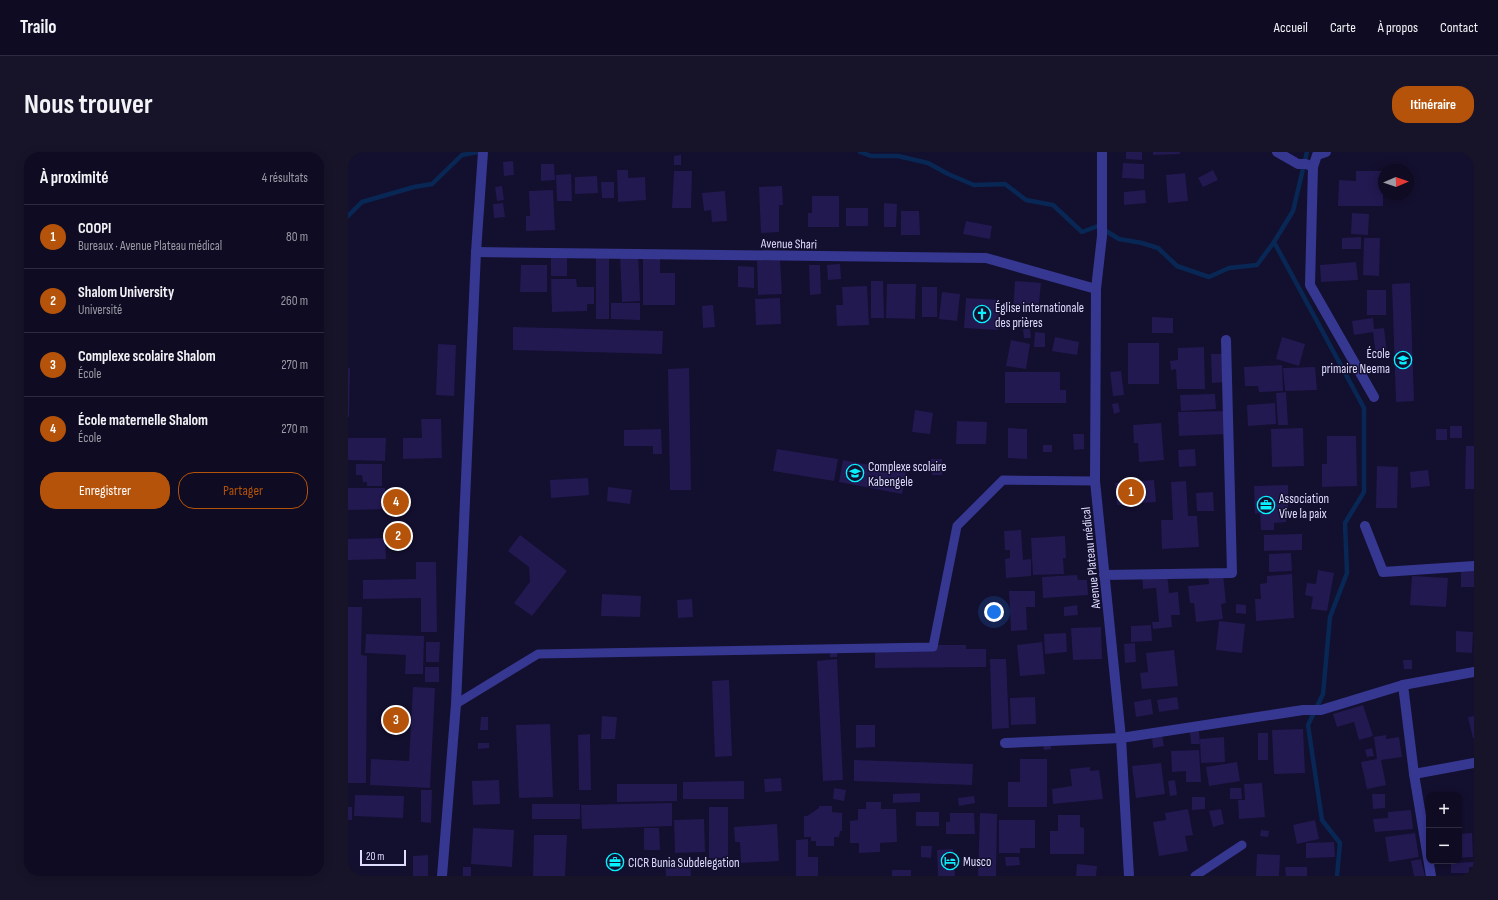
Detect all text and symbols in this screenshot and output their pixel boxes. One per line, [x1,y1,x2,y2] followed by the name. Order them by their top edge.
[20,16,57,39] text: Trailo
[1274,19,1308,36] text: Accueil
[1330,19,1356,36] text: Carte
[1378,19,1418,36] text: À propos
[1440,19,1478,36] text: Contact
[1392,86,1474,123] button: Itinéraire
[24,88,153,121] text: Nous trouver
[1378,164,1414,200] north arrow
[40,168,108,188] text: À proximité
[262,170,308,186] text: 4 résultats
[78,219,111,238] text: COOPI
[50,229,56,245] text: 1
[286,229,308,245] text: 80 m
[760,235,817,252] street label: Avenue Shari
[78,238,222,254] text: Bureaux · Avenue Plateau médical
[78,283,174,302] text: Shalom University
[50,293,56,309] text: 2
[281,293,308,309] text: 260 m
[995,300,1084,331] place label: Église internationale des prières
[78,302,122,318] text: Université
[972,304,992,324] church icon: Église internationale des prières
[1321,346,1390,377] place label: École primaire Neema
[78,347,216,366] text: Complexe scolaire Shalom
[1393,350,1413,370] school or university icon: École primaire Neema
[50,357,56,373] text: 3
[281,357,308,373] text: 270 m
[78,366,101,382] text: École
[78,411,208,430] text: École maternelle Shalom
[50,421,56,437] text: 4
[281,421,308,437] text: 270 m
[78,430,101,446] text: École
[868,459,947,490] place label: Complexe scolaire Kabengele
[845,463,865,483] school or university icon: Complexe scolaire Kabengele
[40,472,170,509] button: Enregistrer
[178,472,308,509] button: Partager
[1118,477,1144,507] pin: 1
[383,487,409,517] pin: 4
[1278,491,1329,522] place label: Association Vive la paix
[1256,495,1276,515] office icon: Association Vive la paix
[1078,506,1104,611] street label: Avenue Plateau médical
[385,521,411,551] pin: 2
[984,602,1004,622] your location
[383,705,409,735] pin: 3
[1426,792,1462,864] map controls
[1426,792,1462,828] button: +
[1426,828,1462,864] button: −
[360,848,406,867] scale bar
[366,850,384,863] text: 20 m
[940,851,960,871] hotel icon: Musco
[605,852,625,872] office icon: CICR Bunia Subdelegation
[963,854,991,870] place label: Musco
[628,855,740,871] place label: CICR Bunia Subdelegation

